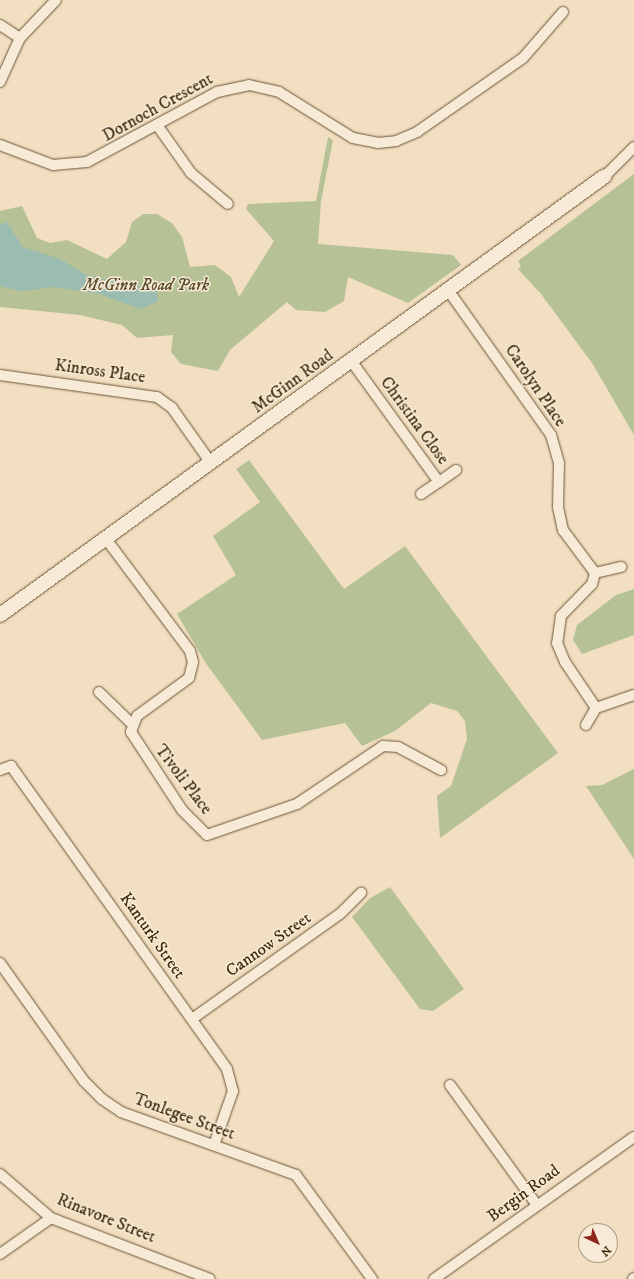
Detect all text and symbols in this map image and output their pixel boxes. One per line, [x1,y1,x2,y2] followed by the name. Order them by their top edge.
[99,69,217,147] street label: Dornoch Crescent
[83,276,209,296] park label: McGinn Road Park
[500,341,570,431] street label: Carolyn Place
[248,346,338,418] street label: McGinn Road
[53,356,147,388] street label: Kinross Place
[375,373,453,469] street label: Christina Close
[150,741,216,819] street label: Tivoli Place
[115,889,189,983] street label: Kanturk Street
[223,908,315,982] street label: Cannow Street
[130,1089,238,1145] street label: Tonlegee Street
[484,1161,564,1227] street label: Bergin Road
[54,1190,158,1248] street label: Rinavore Street
[578,1223,618,1263] north arrow
[598,1243,614,1259] text: N

